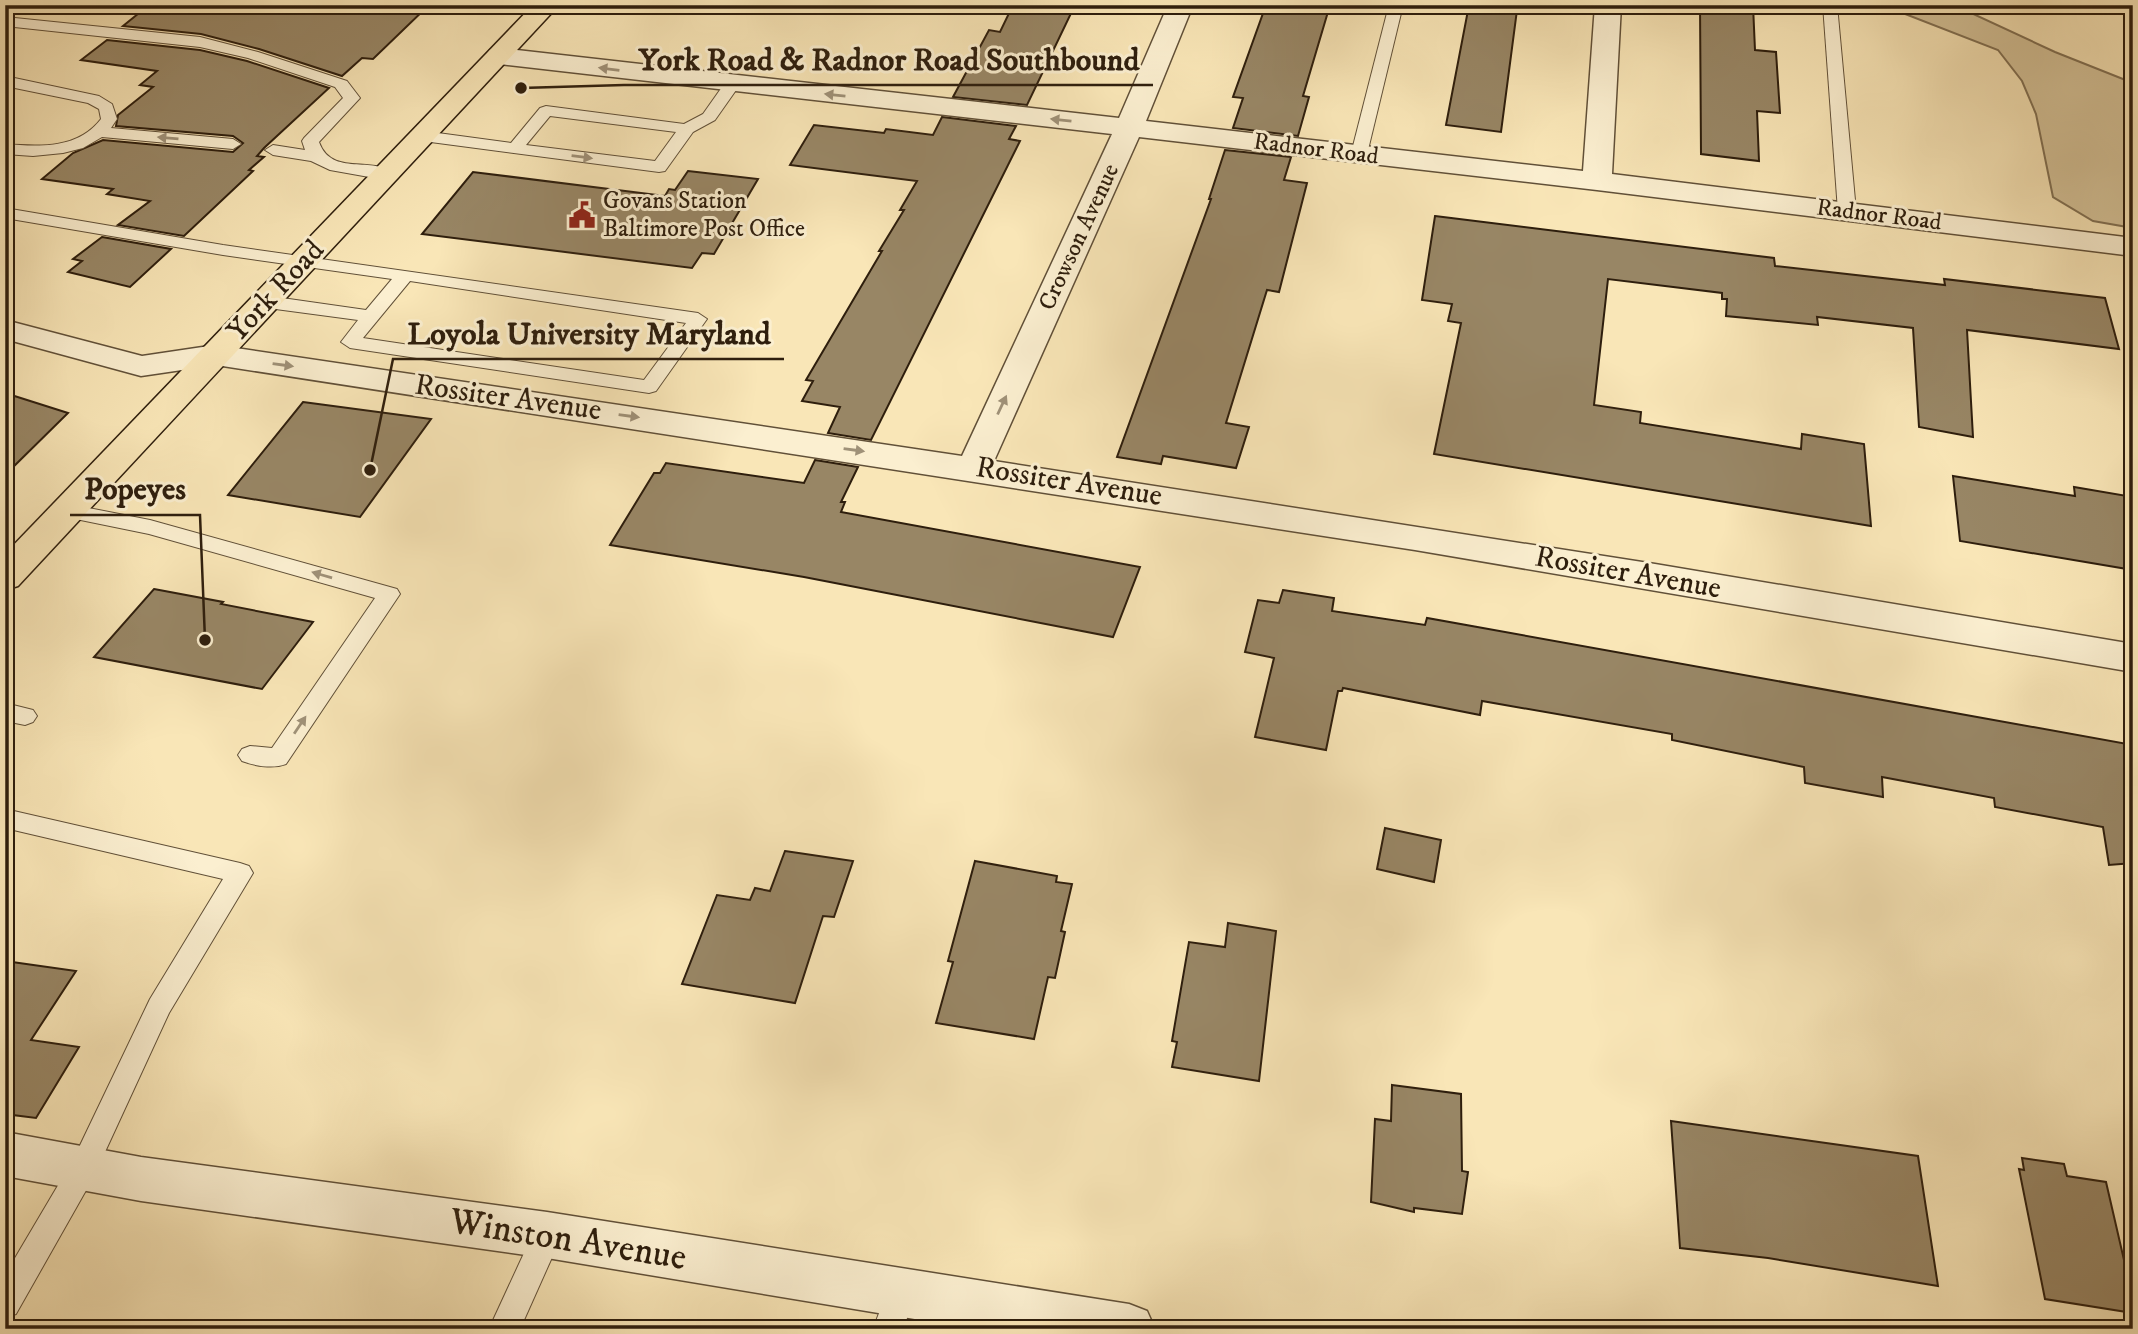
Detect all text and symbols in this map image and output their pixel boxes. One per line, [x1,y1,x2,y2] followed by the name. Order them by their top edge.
[624,32,1153,85] callout: York Road & Radnor Road Southbound
[638,41,1140,81] text: York Road & Radnor Road Southbound
[598,63,620,74] one-way arrow
[824,89,846,100] one-way arrow
[1050,115,1072,126] one-way arrow
[1252,126,1380,172] street label: Radnor Road
[156,132,178,143] one-way arrow
[571,152,593,163] one-way arrow
[1032,159,1126,315] street label: Crowson Avenue
[603,186,805,244] place label: Govans Station Baltimore Post Office
[1815,192,1943,238] street label: Radnor Road
[567,200,597,230] public building icon: Govans Station Baltimore Post Office
[220,232,332,350] street label: York Road
[393,306,784,359] callout: Loyola University Maryland
[407,315,772,355] text: Loyola University Maryland
[272,360,294,371] one-way arrow
[412,367,604,429] street label: Rossiter Avenue
[997,395,1008,415] one-way arrow
[618,411,640,422] one-way arrow
[844,444,866,455] one-way arrow
[973,449,1165,515] street label: Rossiter Avenue
[70,462,200,515] callout: Popeyes
[84,470,186,510] text: Popeyes
[1532,538,1724,608] street label: Rossiter Avenue
[311,569,333,580] one-way arrow
[294,715,307,735] one-way arrow
[445,1198,690,1282] street label: Winston Avenue

